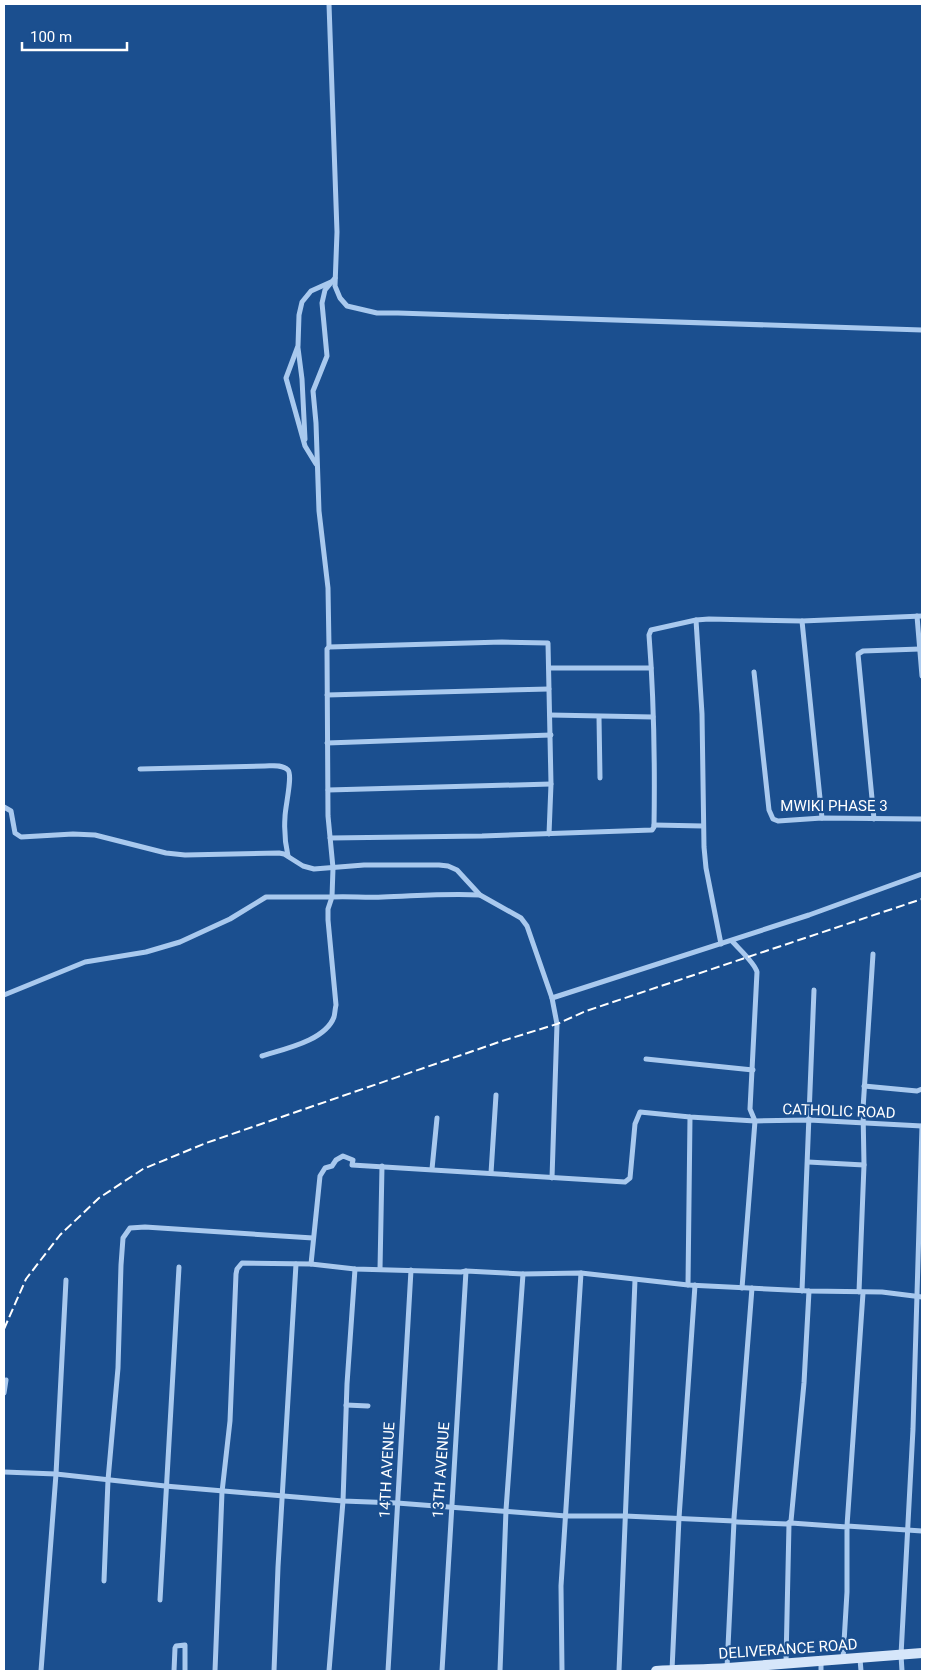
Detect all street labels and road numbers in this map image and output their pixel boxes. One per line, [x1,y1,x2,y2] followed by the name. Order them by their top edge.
[780,797,888,815] street label: MWIKI PHASE 3
[782,1100,896,1122] street label: CATHOLIC ROAD
[375,1421,399,1519] street label: 14TH AVENUE
[429,1421,453,1519] street label: 13TH AVENUE
[718,1635,858,1663] street label: DELIVERANCE ROAD

